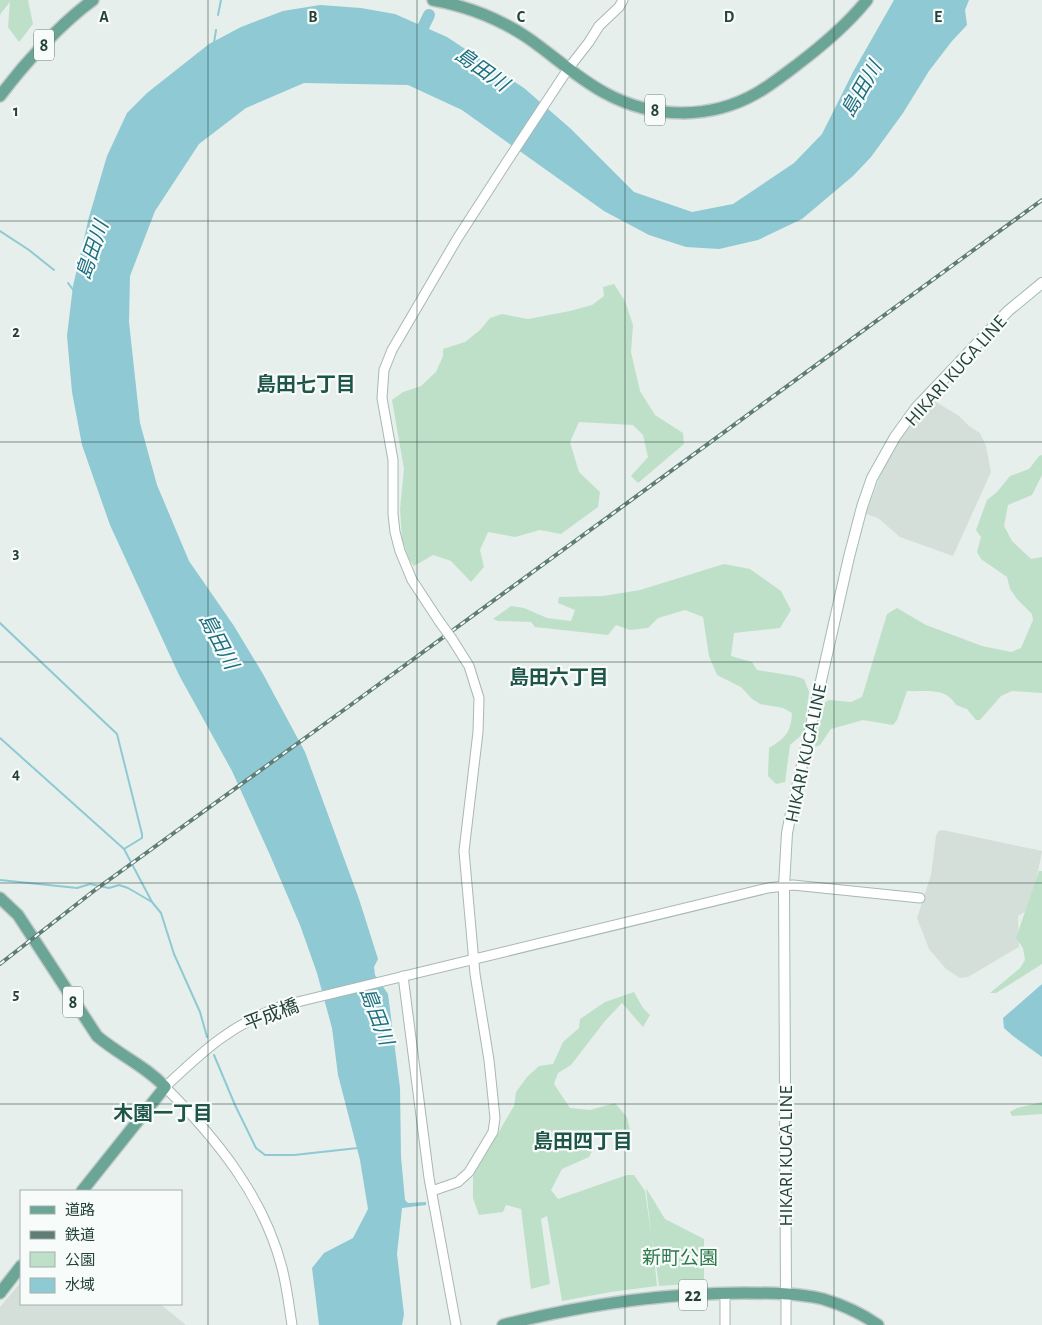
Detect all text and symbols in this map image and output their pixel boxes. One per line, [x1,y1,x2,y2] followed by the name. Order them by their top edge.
[99,9,109,25] text: A
[308,9,318,25] text: B
[517,9,526,25] text: C
[724,9,735,25] text: D
[934,9,942,25] text: E
[34,30,54,60] road number: 8
[451,44,514,96] water label: 島田川
[837,56,887,120] water label: 島田川
[645,94,665,126] road number: 8
[13,103,19,119] text: 1
[73,216,113,282] water label: 島田川
[902,312,1010,430] street label: HIKARI KUGA LINE
[12,324,20,340] text: 2
[256,373,356,395] district label: 島田七丁目
[13,545,20,561] text: 3
[195,610,243,674] water label: 島田川
[509,666,609,688] district label: 島田六丁目
[782,682,830,824] street label: HIKARI KUGA LINE
[12,766,20,782] text: 4
[356,984,398,1050] water label: 島田川
[13,986,20,1002] text: 5
[63,986,83,1018] road number: 8
[241,994,302,1034] street label: 平成橋
[777,1085,796,1227] street label: HIKARI KUGA LINE
[113,1103,213,1124] district label: 木園一丁目
[533,1130,633,1152] district label: 島田四丁目
[20,1190,182,1305] legend
[65,1202,95,1218] text: 道路
[65,1227,95,1243] text: 鉄道
[642,1248,718,1268] park label: 新町公園
[65,1252,95,1268] text: 公園
[65,1277,95,1293] text: 水域
[679,1280,707,1310] road number: 22

